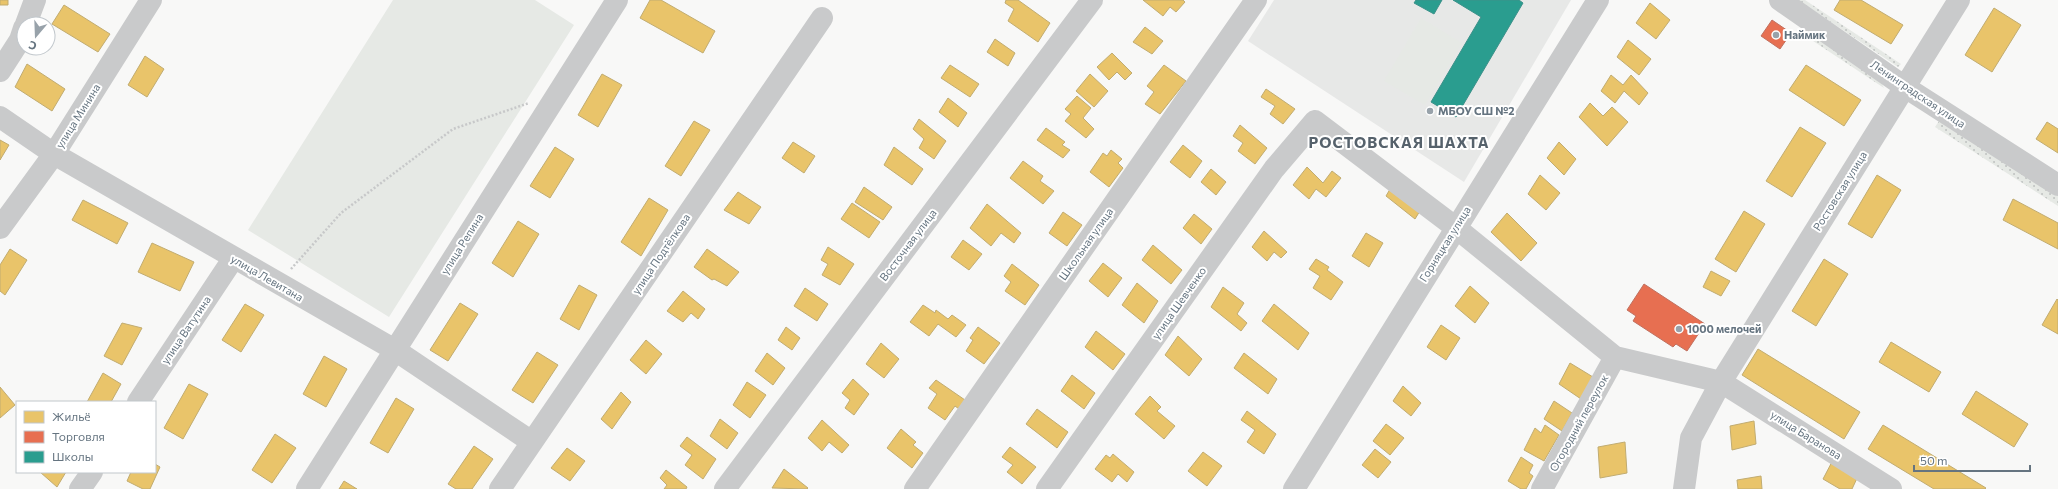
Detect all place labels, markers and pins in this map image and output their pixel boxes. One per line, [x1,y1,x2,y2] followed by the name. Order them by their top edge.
[1784,28,1826,41] place label: Наймик
[1771,30,1781,40] marker: Наймик
[1438,104,1515,117] place label: МБОУ СШ №2
[1425,106,1435,116] marker: МБОУ СШ №2
[1687,322,1761,335] place label: 1000 мелочей
[1674,324,1684,334] marker: 1000 мелочей

